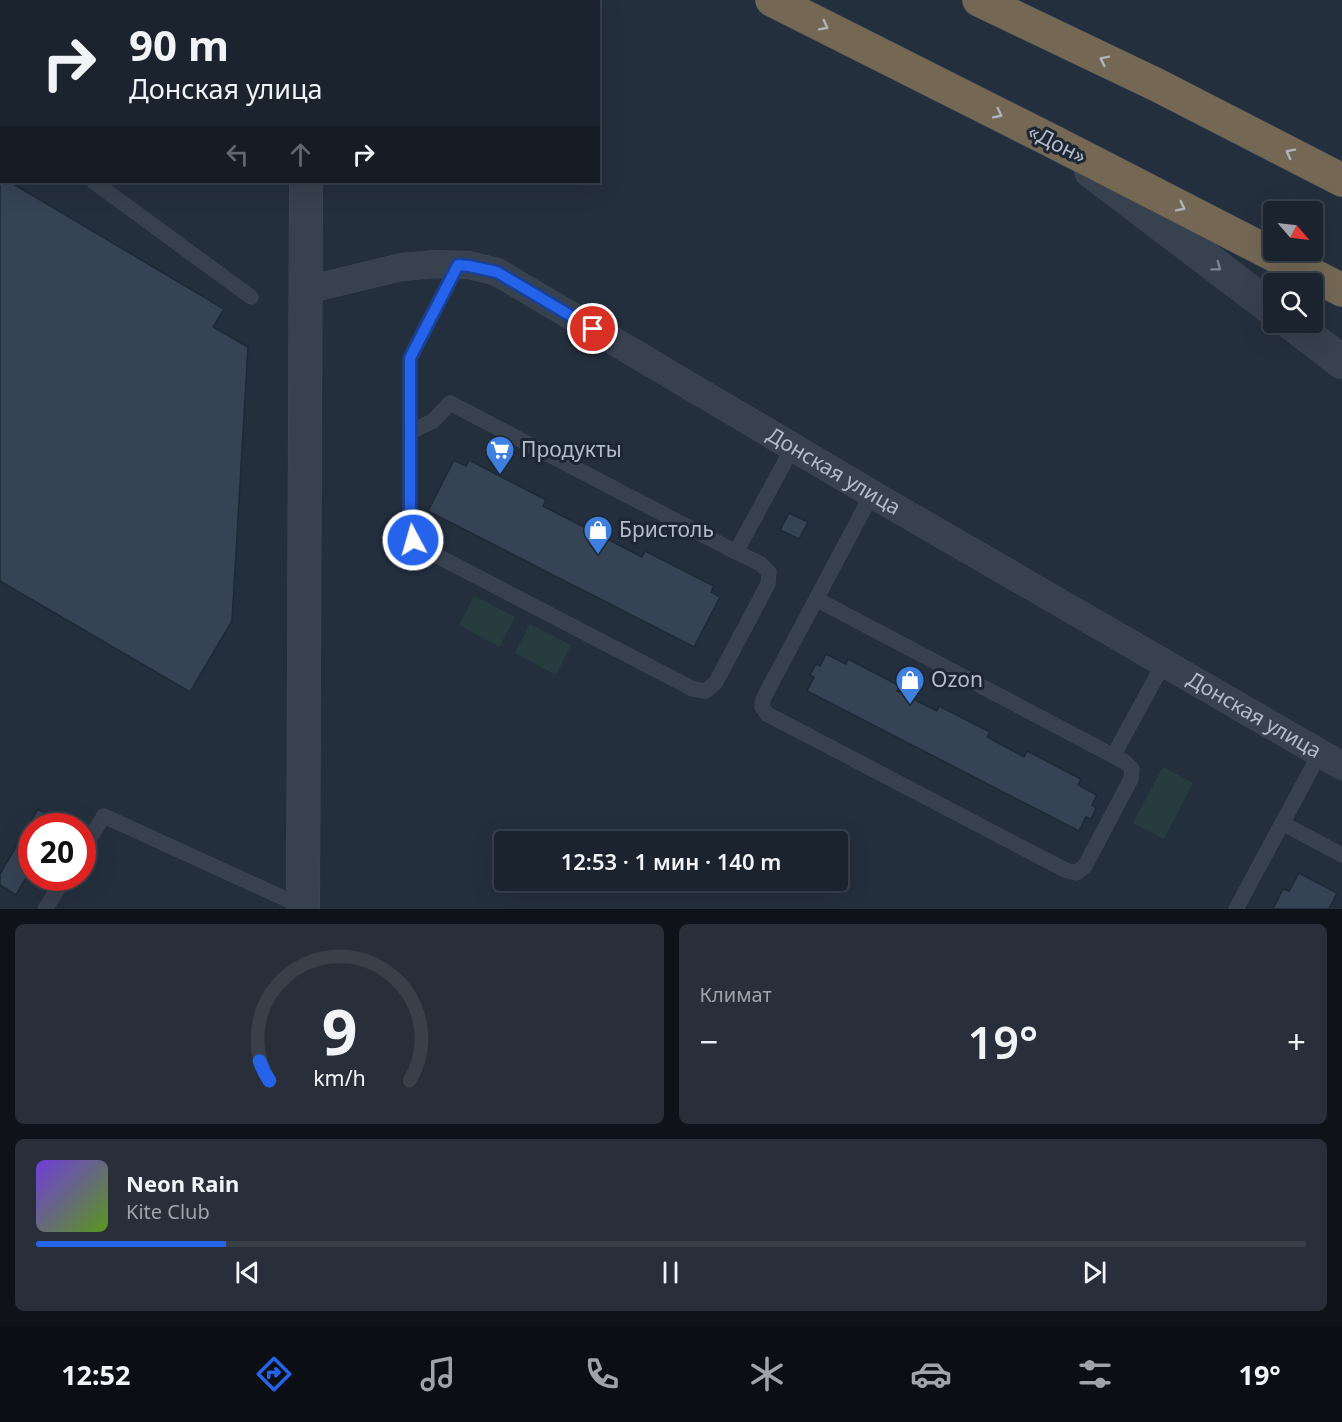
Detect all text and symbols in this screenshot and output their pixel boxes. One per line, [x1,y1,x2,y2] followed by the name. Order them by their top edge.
[129,16,229,73] text: 90 m
[817,19,828,31] one-way arrow
[30,24,108,102] icon: right
[1100,56,1111,68] one-way arrow
[129,70,323,107] text: Донская улица
[992,107,1002,118] one-way arrow
[1023,117,1091,170] street label: «Дон»
[221,138,254,171] icon: left
[284,138,317,171] icon: ahead
[347,138,380,171] icon: right
[1285,149,1296,161] one-way arrow
[1175,200,1186,212] one-way arrow
[1263,201,1323,261] north arrow
[1263,201,1323,333] map controls
[1211,260,1222,271] one-way arrow
[1263,273,1323,333] button: search
[567,303,618,354] pin
[576,312,609,345] icon: arrive
[762,420,906,521] street label: Донская улица
[484,434,516,476] supermarket icon: Продукты
[521,435,622,463] place label: Продукты
[381,508,445,572] position arrow
[582,514,614,556] shop icon: Бристоль
[619,515,714,543] place label: Бристоль
[894,664,926,706] shop icon: Ozon
[1182,664,1327,764] street label: Донская улица
[931,665,983,693] place label: Ozon
[18,813,96,891] speed limit sign: 20
[561,846,781,876] text: 12:53 · 1 мин · 140 m
[700,981,772,1008] text: Климат
[321,988,357,1073] text: 9
[967,1011,1038,1072] text: 19°
[700,1019,718,1064] text: −
[1287,1019,1306,1064] text: +
[313,1063,366,1092] text: km/h
[126,1168,239,1198] text: Neon Rain
[126,1198,210,1225] text: Kite Club
[231,1256,264,1289] icon: previous
[654,1256,687,1289] icon: pause
[1078,1256,1111,1289] icon: next
[253,1353,295,1395] icon: directions
[417,1353,459,1395] icon: music
[581,1353,623,1395] icon: phone
[746,1353,788,1395] icon: climate
[910,1353,952,1395] icon: car
[1074,1353,1116,1395] icon: filters
[61,1356,131,1393] text: 12:52
[1238,1356,1281,1393] text: 19°

